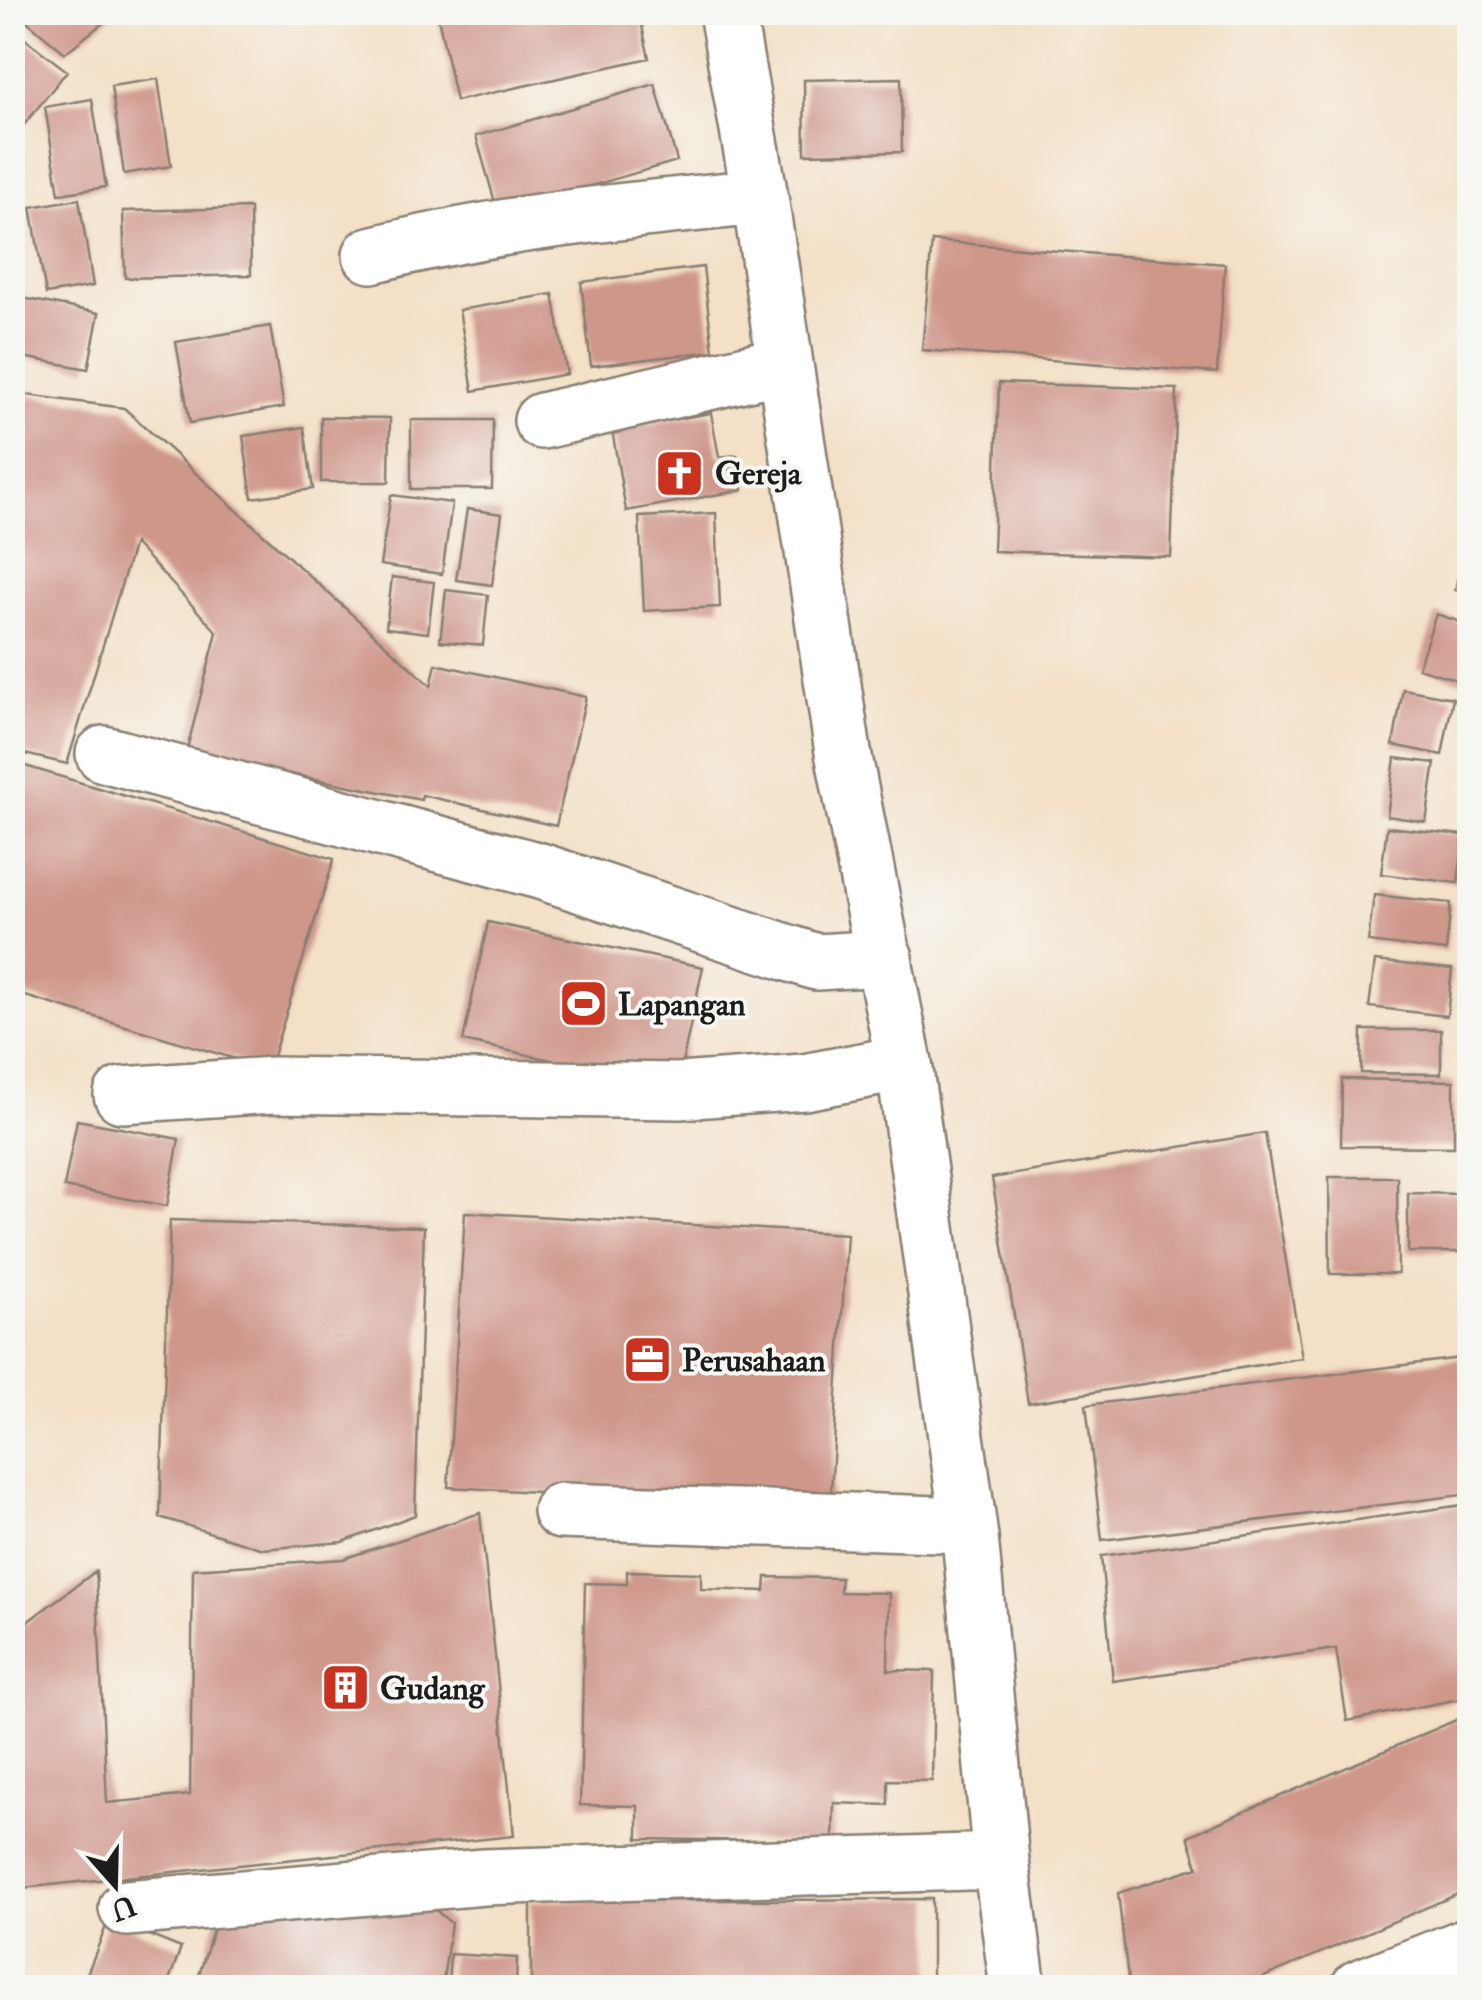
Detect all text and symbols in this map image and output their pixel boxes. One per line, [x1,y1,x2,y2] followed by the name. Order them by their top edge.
[654,447,706,499] church icon: Gereja
[715,454,802,494] place label: Gereja
[557,978,609,1030] sports icon: Lapangan
[618,985,746,1025] place label: Lapangan
[621,1334,673,1386] office icon: Perusahaan
[682,1341,826,1381] place label: Perusahaan
[319,1662,371,1714] building icon: Gudang
[380,1669,486,1709] place label: Gudang
[65,1835,165,1935] north arrow
[106,1887,140,1928] text: U

